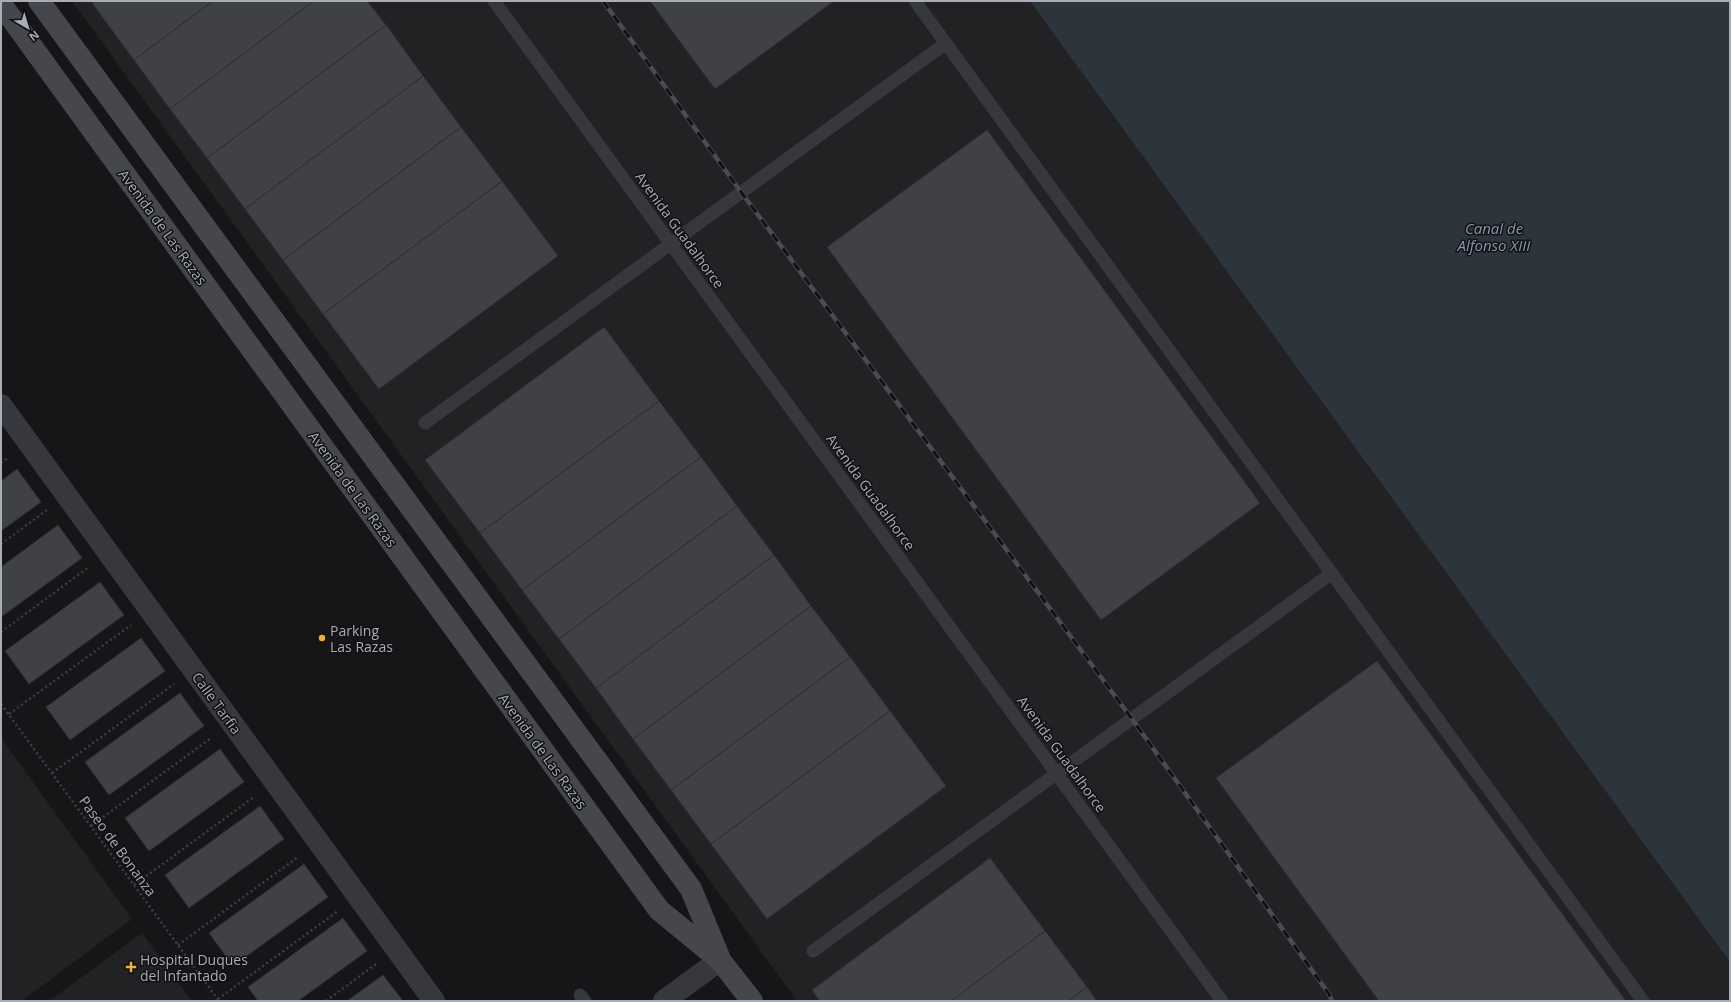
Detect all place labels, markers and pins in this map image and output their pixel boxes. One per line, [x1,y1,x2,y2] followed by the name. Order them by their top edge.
[330,621,393,656] place label: Parking Las Razas
[317,633,327,643] marker: Parking Las Razas
[140,950,248,985] place label: Hospital Duques del Infantado
[125,961,137,973] marker: Hospital Duques del Infantado

